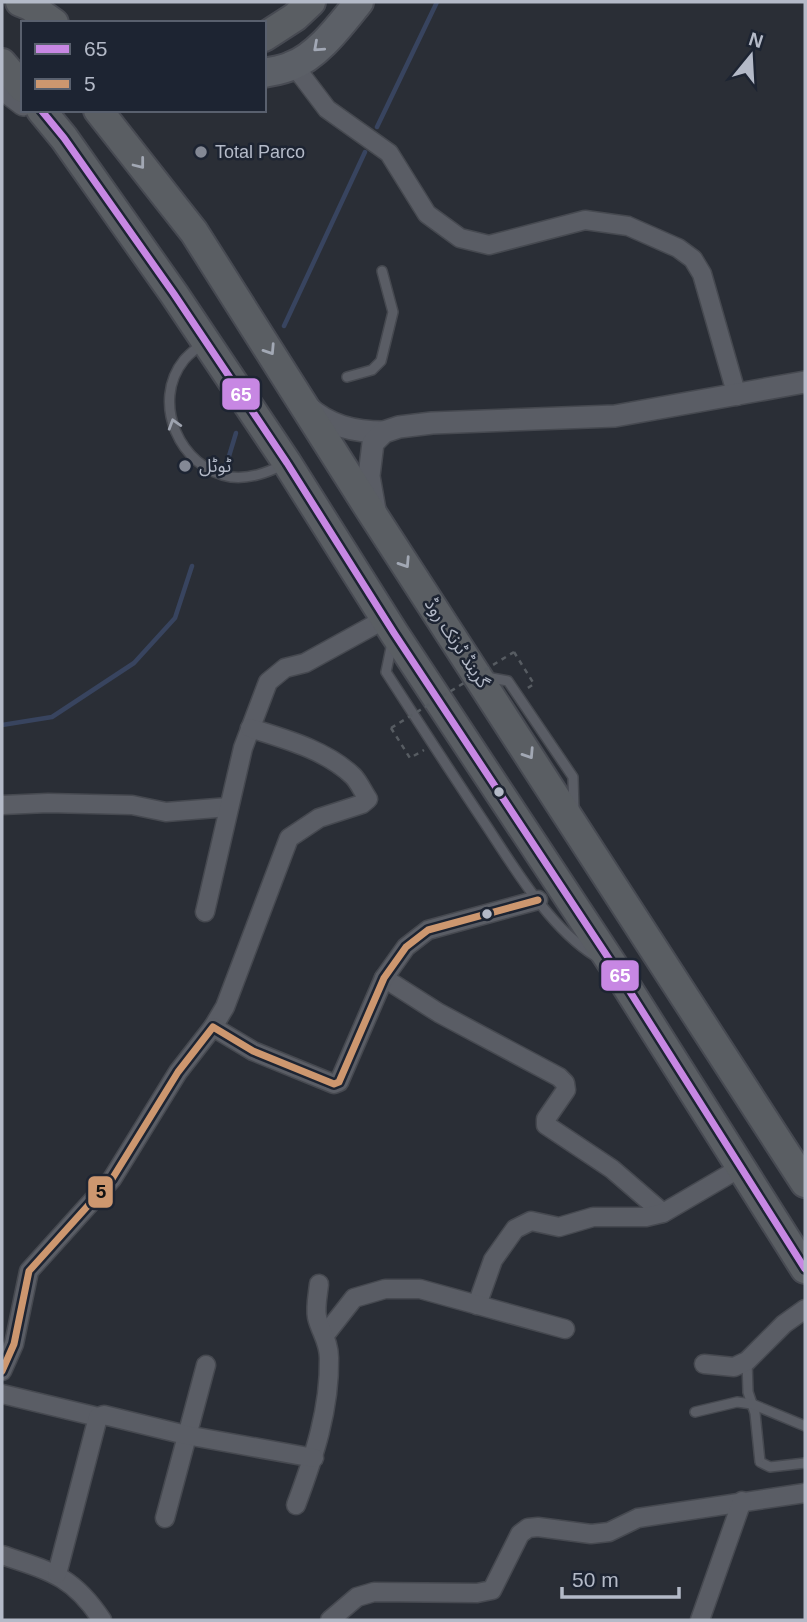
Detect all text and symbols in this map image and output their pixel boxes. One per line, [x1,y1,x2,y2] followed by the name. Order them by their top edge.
[21,21,266,112] legend
[716,21,786,91] north arrow
[746,28,766,52] text: N
[84,37,107,60] text: 65
[313,38,326,51] one-way arrow
[84,72,96,95] text: 5
[215,142,305,162] place label: Total Parco
[193,144,209,160] marker: Total Parco
[132,155,144,168] one-way arrow
[261,343,274,356] one-way arrow
[221,377,261,411] line badge: 65
[230,384,252,405] text: 65
[168,419,182,431] one-way arrow
[199,456,232,477] place label: ٹوٹل
[177,458,193,474] marker: ٹوٹل
[397,555,409,568] one-way arrow
[420,594,494,693] street label: گرینڈ ٹرنک روڈ
[520,746,533,759] one-way arrow
[492,785,506,799] unlabelled marker
[480,907,494,921] unlabelled marker
[600,959,640,992] line badge: 65
[609,965,631,986] text: 65
[87,1175,114,1209] line badge: 5
[96,1181,107,1202] text: 5
[562,1556,679,1600] scale bar
[572,1568,619,1591] text: 50 m

